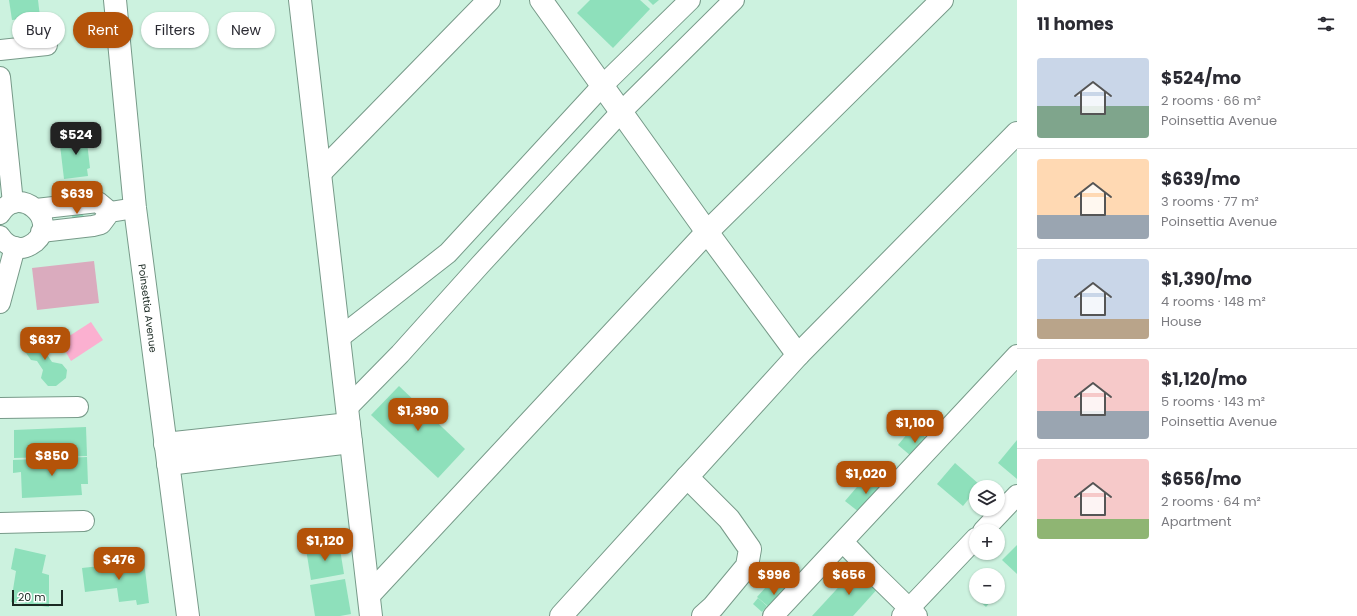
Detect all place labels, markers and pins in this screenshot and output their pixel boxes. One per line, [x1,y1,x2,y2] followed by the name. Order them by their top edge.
[52,122,100,156] pin: $524
[53,181,101,215] pin: $639
[21,327,69,361] pin: $637
[385,398,451,432] pin: $1,390
[882,410,948,444] pin: $1,100
[28,443,76,477] pin: $850
[833,461,899,495] pin: $1,020
[292,528,358,562] pin: $1,120
[95,547,143,581] pin: $476
[750,562,798,596] pin: $996
[825,562,873,596] pin: $656

